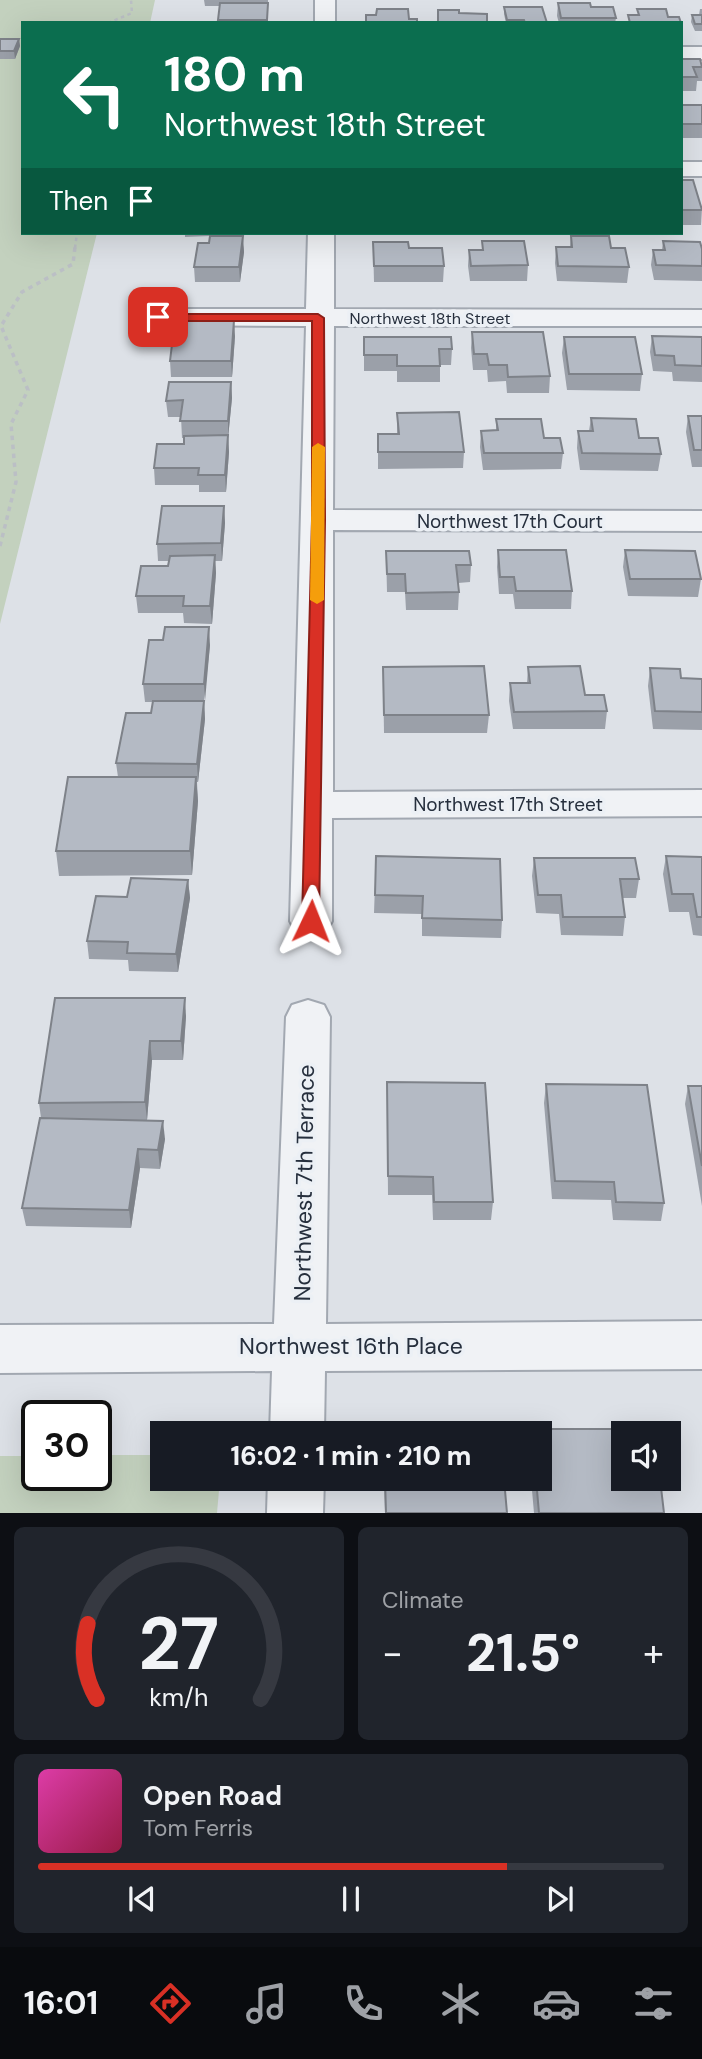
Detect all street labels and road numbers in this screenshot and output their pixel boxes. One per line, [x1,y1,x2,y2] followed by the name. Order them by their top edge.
[350,308,510,329] street label: Northwest 18th Street
[417,509,603,534] street label: Northwest 17th Court
[413,792,603,817] street label: Northwest 17th Street
[287,1064,321,1302] street label: Northwest 7th Terrace
[239,1331,463,1361] street label: Northwest 16th Place

